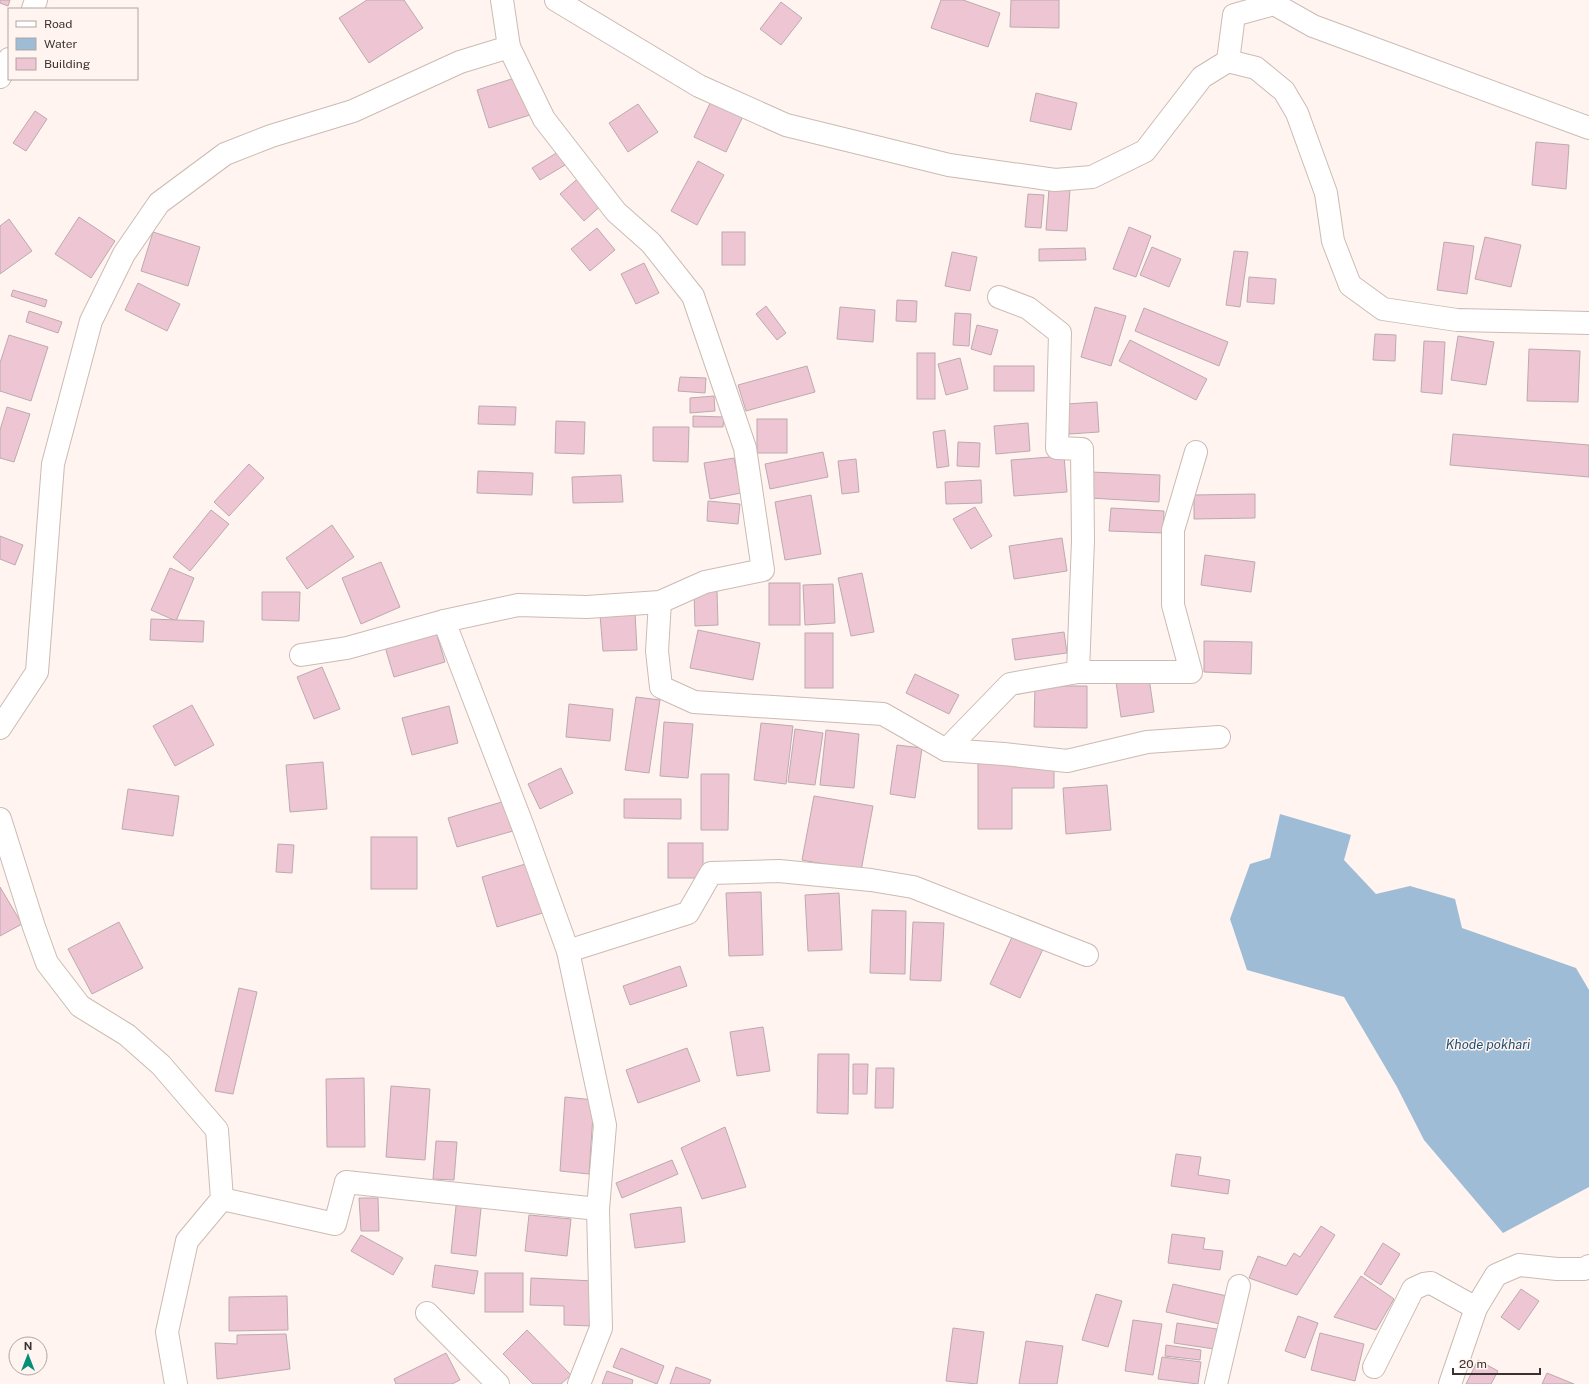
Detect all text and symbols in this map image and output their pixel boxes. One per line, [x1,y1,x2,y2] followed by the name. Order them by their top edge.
[8,8,138,80] legend
[44,17,72,31] text: Road
[44,37,78,51] text: Water
[44,57,90,71] text: Building
[1446,1037,1531,1052] water label: Khode pokhari
[8,1336,48,1376] north arrow
[24,1340,32,1352] text: N
[1453,1350,1540,1376] scale bar
[1459,1357,1487,1371] text: 20 m

